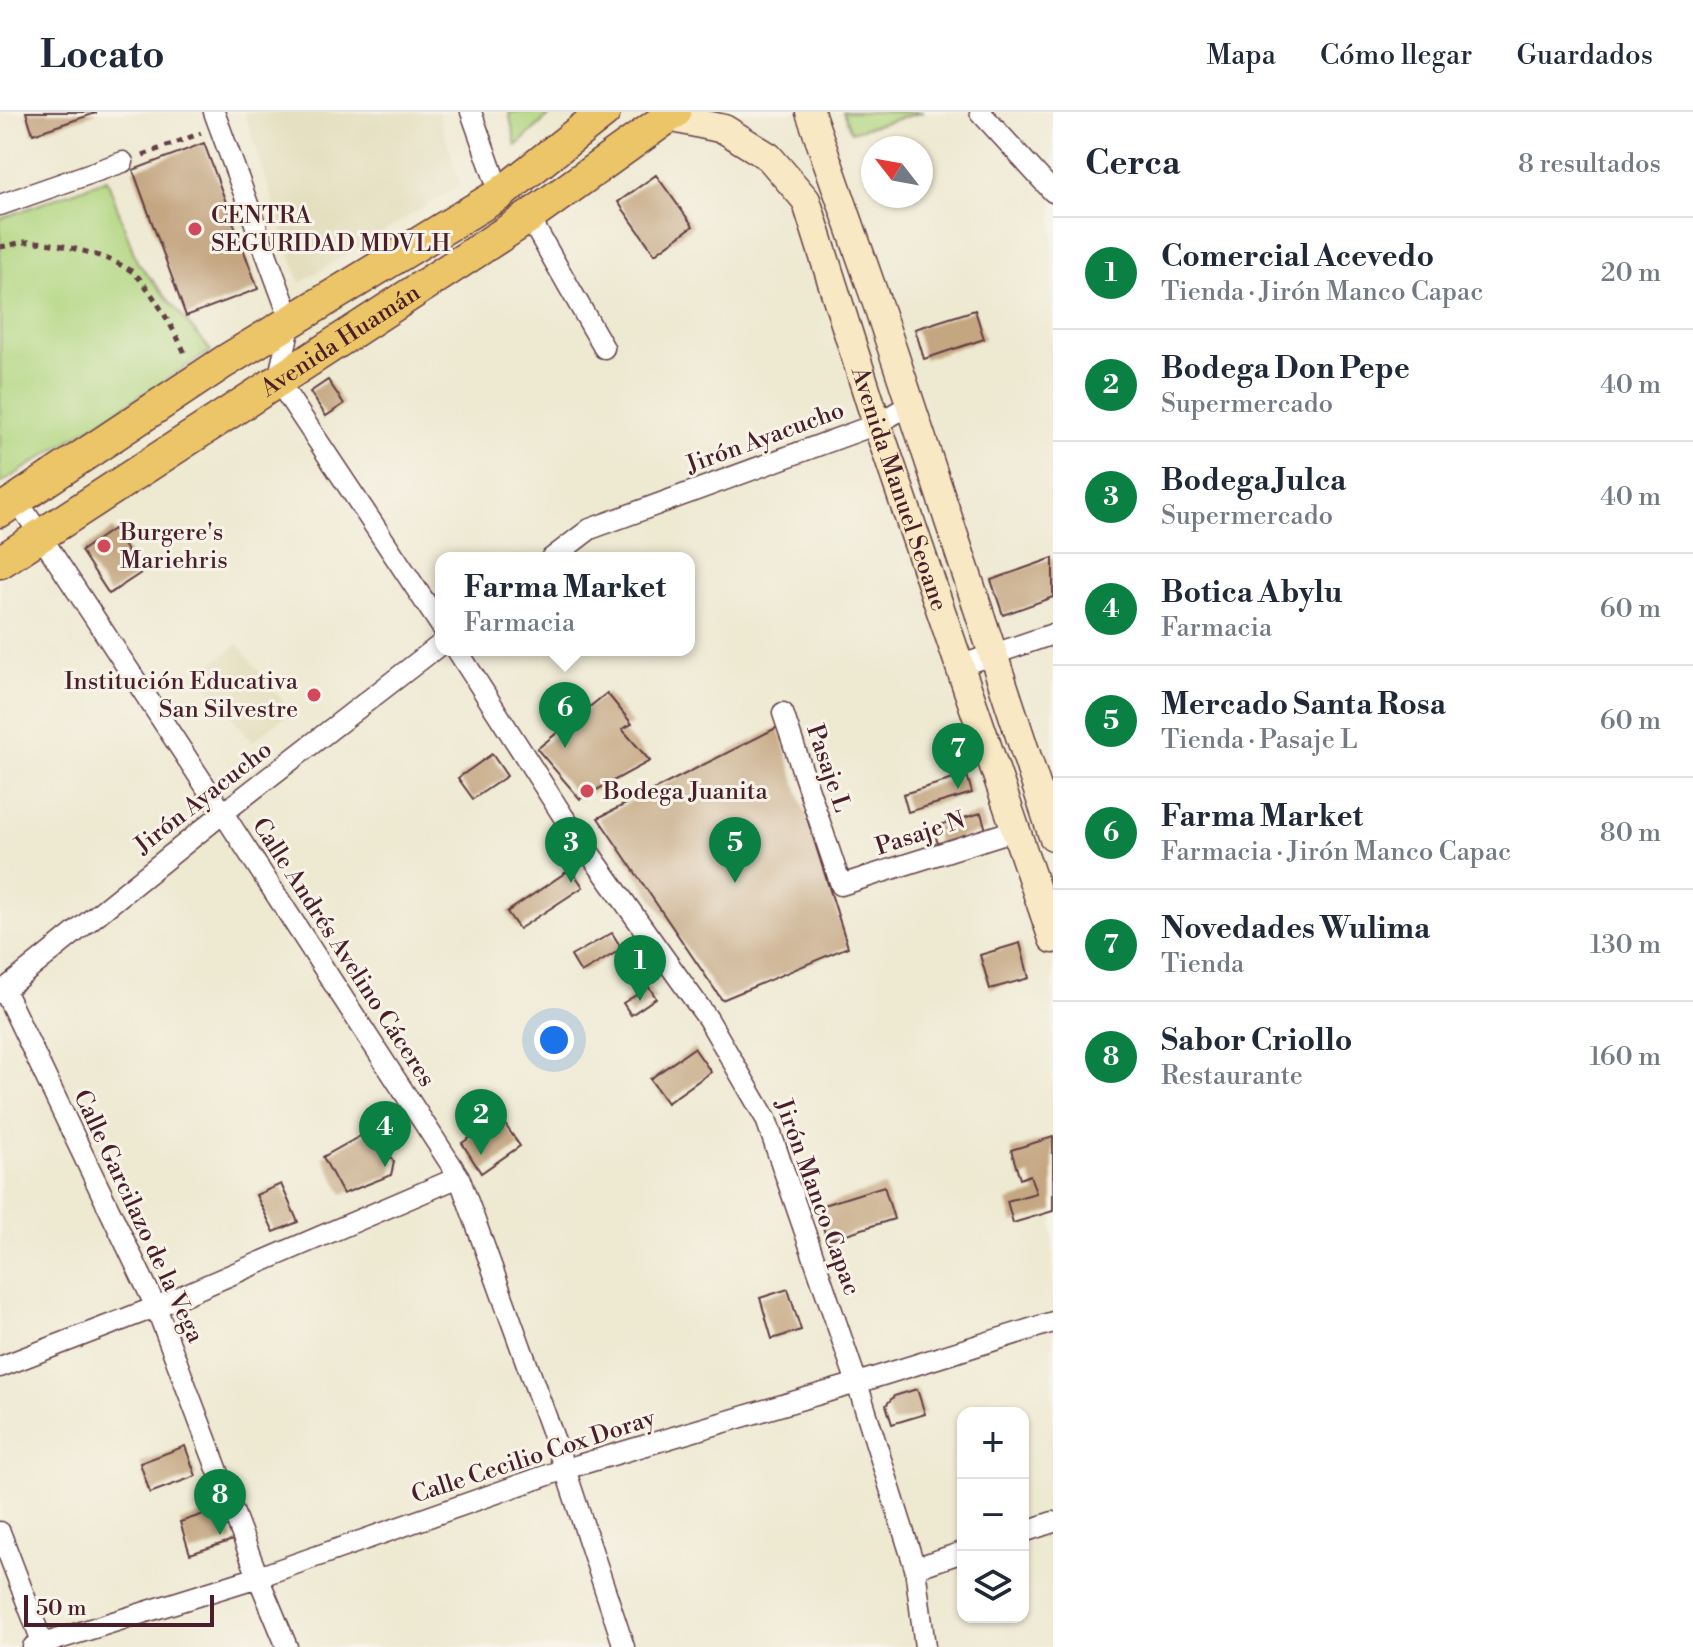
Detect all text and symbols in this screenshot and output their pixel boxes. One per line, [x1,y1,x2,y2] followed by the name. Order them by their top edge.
[40,32,165,79] text: Locato
[1207,38,1276,73] text: Mapa
[1320,38,1472,73] text: Cómo llegar
[1516,38,1653,73] text: Guardados
[861,136,933,208] north arrow
[1085,143,1180,185] text: Cerca
[1518,148,1661,180] text: 8 resultados
[211,201,450,259] place label: CENTRA SEGURIDAD MDVLH
[186,220,204,238] marker: CENTRA SEGURIDAD MDVLH
[1161,238,1434,276] text: Comercial Acevedo
[1105,257,1117,289] text: 1
[1601,257,1661,289] text: 20 m
[1161,276,1483,308] text: Tienda · Jirón Manco Capac
[254,278,426,405] street label: Avenida Huamán
[1161,350,1410,388] text: Bodega Don Pepe
[844,362,954,615] street label: Avenida Manuel Seoane
[1103,369,1119,401] text: 2
[1600,369,1661,401] text: 40 m
[1161,388,1333,420] text: Supermercado
[681,395,849,481] street label: Jirón Ayacucho
[1161,462,1346,500] text: Bodega Julca
[1103,481,1119,513] text: 3
[1600,481,1661,513] text: 40 m
[1161,500,1333,532] text: Supermercado
[119,518,228,576] place label: Burgere's Mariehris
[95,537,113,555] marker: Burgere's Mariehris
[435,552,695,656] popup
[464,569,666,607] text: Farma Market
[1161,574,1342,612] text: Botica Abylu
[1102,593,1120,625] text: 4
[1600,593,1661,625] text: 60 m
[464,607,575,639] text: Farmacia
[1161,612,1272,644] text: Farmacia
[64,667,299,725] place label: Institución Educativa San Silvestre
[539,682,591,748] pin: 6
[305,686,323,704] marker: Institución Educativa San Silvestre
[1161,686,1446,724] text: Mercado Santa Rosa
[1103,705,1119,737] text: 5
[1600,705,1661,737] text: 60 m
[799,721,857,816] street label: Pasaje L
[932,723,984,789] pin: 7
[1161,724,1357,756] text: Tienda · Pasaje L
[128,735,278,861] street label: Jirón Ayacucho
[602,777,769,807] place label: Bodega Juanita
[578,782,596,800] marker: Bodega Juanita
[1161,798,1363,836] text: Farma Market
[872,805,969,863] street label: Pasaje N
[245,812,441,1093] street label: Calle Andrés Avelino Cáceres
[545,817,597,883] pin: 3
[709,817,761,883] pin: 5
[1103,817,1119,849] text: 6
[1600,817,1661,849] text: 80 m
[1161,836,1511,868] text: Farmacia · Jirón Manco Capac
[1161,910,1430,948] text: Novedades Wulima
[1103,929,1119,961] text: 7
[1590,929,1661,961] text: 130 m
[614,935,666,1001] pin: 1
[1161,948,1244,980] text: Tienda
[534,1020,574,1060] your location
[1161,1022,1353,1060] text: Sabor Criollo
[1103,1041,1119,1073] text: 8
[1590,1041,1661,1073] text: 160 m
[1161,1060,1303,1092] text: Restaurante
[66,1085,210,1348] street label: Calle Garcilazo de la Vega
[455,1089,507,1155] pin: 2
[767,1094,867,1300] street label: Jirón Manco Capac
[359,1101,411,1167] pin: 4
[408,1403,659,1511] street label: Calle Cecilio Cox Doray
[957,1407,1029,1623] map controls
[957,1407,1029,1479] button: +
[194,1469,246,1535] pin: 8
[957,1479,1029,1551] button: −
[957,1551,1029,1623] button: layers
[24,1591,214,1627] scale bar
[36,1595,87,1622] text: 50 m

